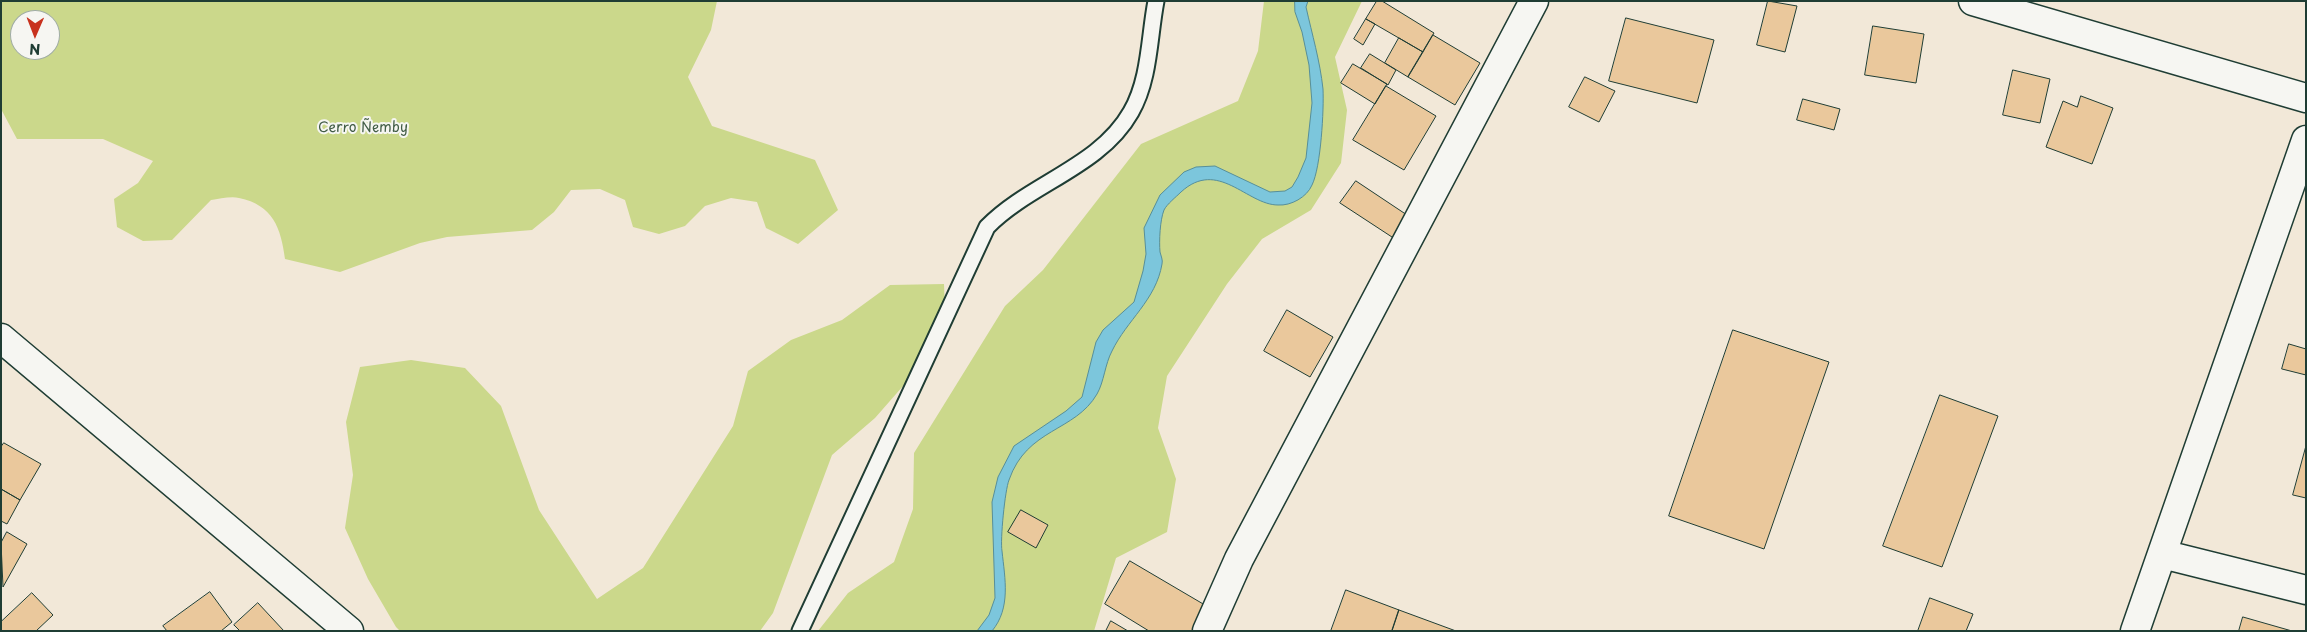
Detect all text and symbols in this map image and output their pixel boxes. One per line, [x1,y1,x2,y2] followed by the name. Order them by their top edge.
[10,10,60,60] north arrow
[29,39,40,60] text: N
[318,120,408,136] park label: Cerro Ñemby

